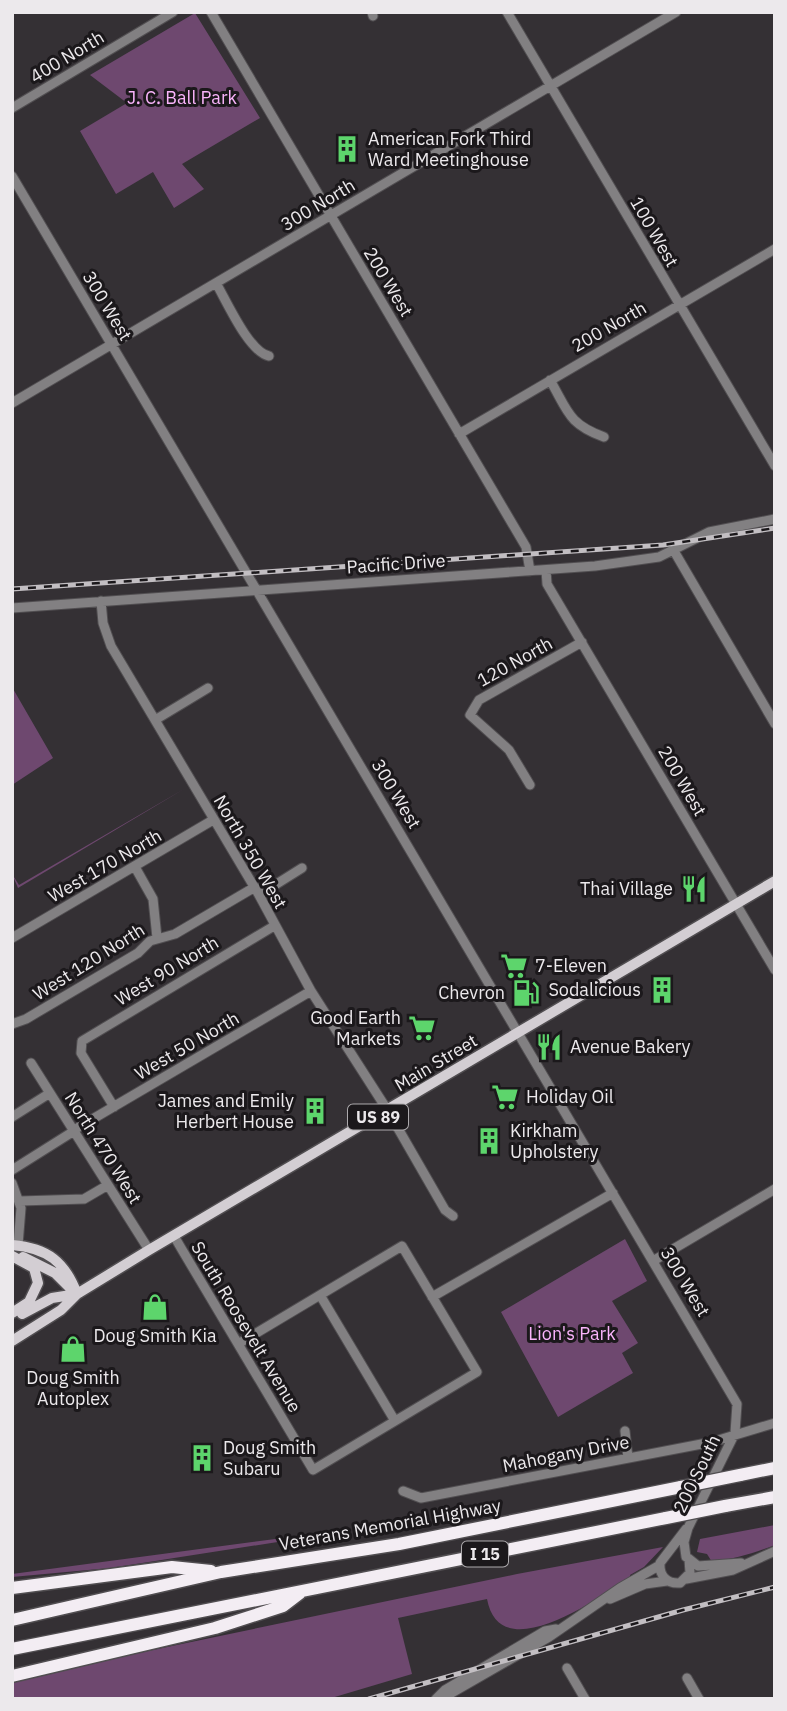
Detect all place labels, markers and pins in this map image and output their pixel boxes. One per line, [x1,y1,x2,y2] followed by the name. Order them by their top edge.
[368,127,531,171] place label: American Fork Third Ward Meetinghouse
[332,134,362,164] building icon: American Fork Third Ward Meetinghouse
[679,874,709,904] restaurant icon: Thai Village
[580,877,673,900] place label: Thai Village
[499,951,529,981] supermarket icon: 7-Eleven
[535,954,607,977] place label: 7-Eleven
[647,975,677,1005] building icon: Sodalicious
[511,978,541,1008] fuel station icon: Chevron
[548,978,641,1001] place label: Sodalicious
[438,981,505,1004] place label: Chevron
[310,1006,401,1050] place label: Good Earth Markets
[407,1013,437,1043] supermarket icon: Good Earth Markets
[534,1032,564,1062] restaurant icon: Avenue Bakery
[570,1035,691,1058] place label: Avenue Bakery
[490,1082,520,1112] supermarket icon: Holiday Oil
[526,1085,614,1108] place label: Holiday Oil
[158,1089,294,1133] place label: James and Emily Herbert House
[300,1096,330,1126] building icon: James and Emily Herbert House
[510,1119,598,1163] place label: Kirkham Upholstery
[474,1126,504,1156] building icon: Kirkham Upholstery
[140,1292,170,1322] shop icon: Doug Smith Kia
[93,1324,217,1347] place label: Doug Smith Kia
[58,1334,88,1364] shop icon: Doug Smith Autoplex
[26,1366,120,1410] place label: Doug Smith Autoplex
[223,1436,316,1480] place label: Doug Smith Subaru
[187,1443,217,1473] building icon: Doug Smith Subaru

